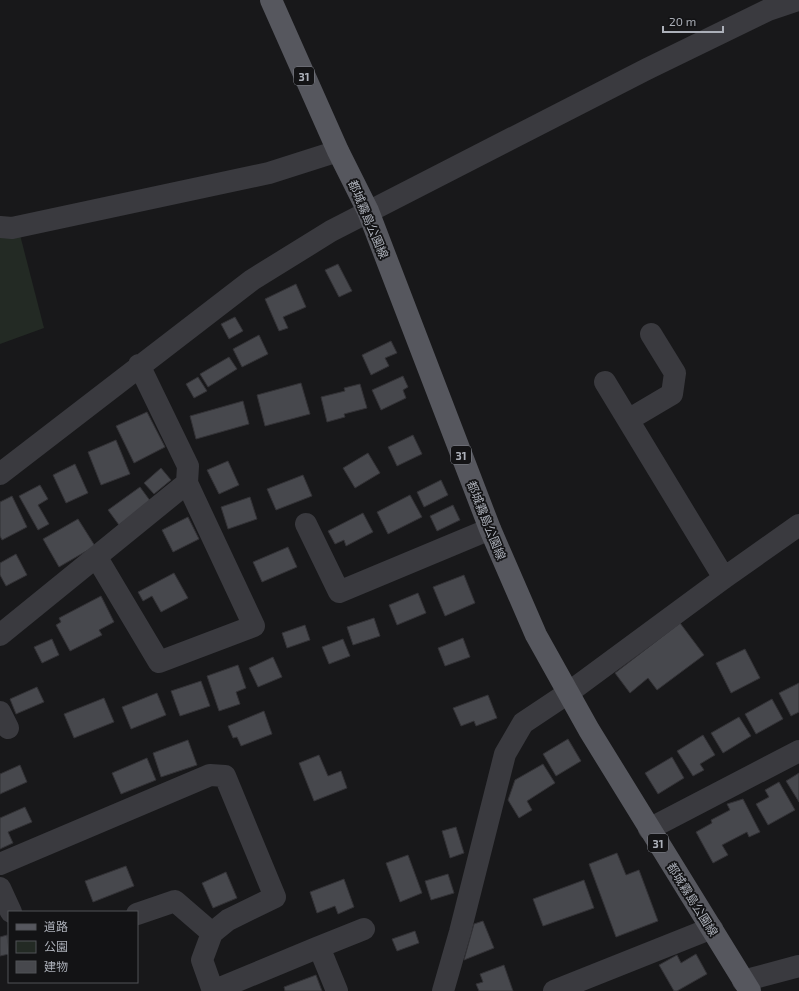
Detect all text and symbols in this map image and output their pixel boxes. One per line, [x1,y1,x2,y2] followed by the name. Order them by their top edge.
[663,8,723,34] scale bar
[669,14,696,28] text: 20 m
[294,67,314,85] road number: 31
[346,178,392,260] street label: 都城霧島公園線
[451,446,471,464] road number: 31
[465,478,509,562] street label: 都城霧島公園線
[648,834,668,852] road number: 31
[665,860,721,938] street label: 都城霧島公園線
[8,911,138,983] legend
[44,919,68,933] text: 道路
[44,939,68,953] text: 公園
[44,959,68,973] text: 建物

